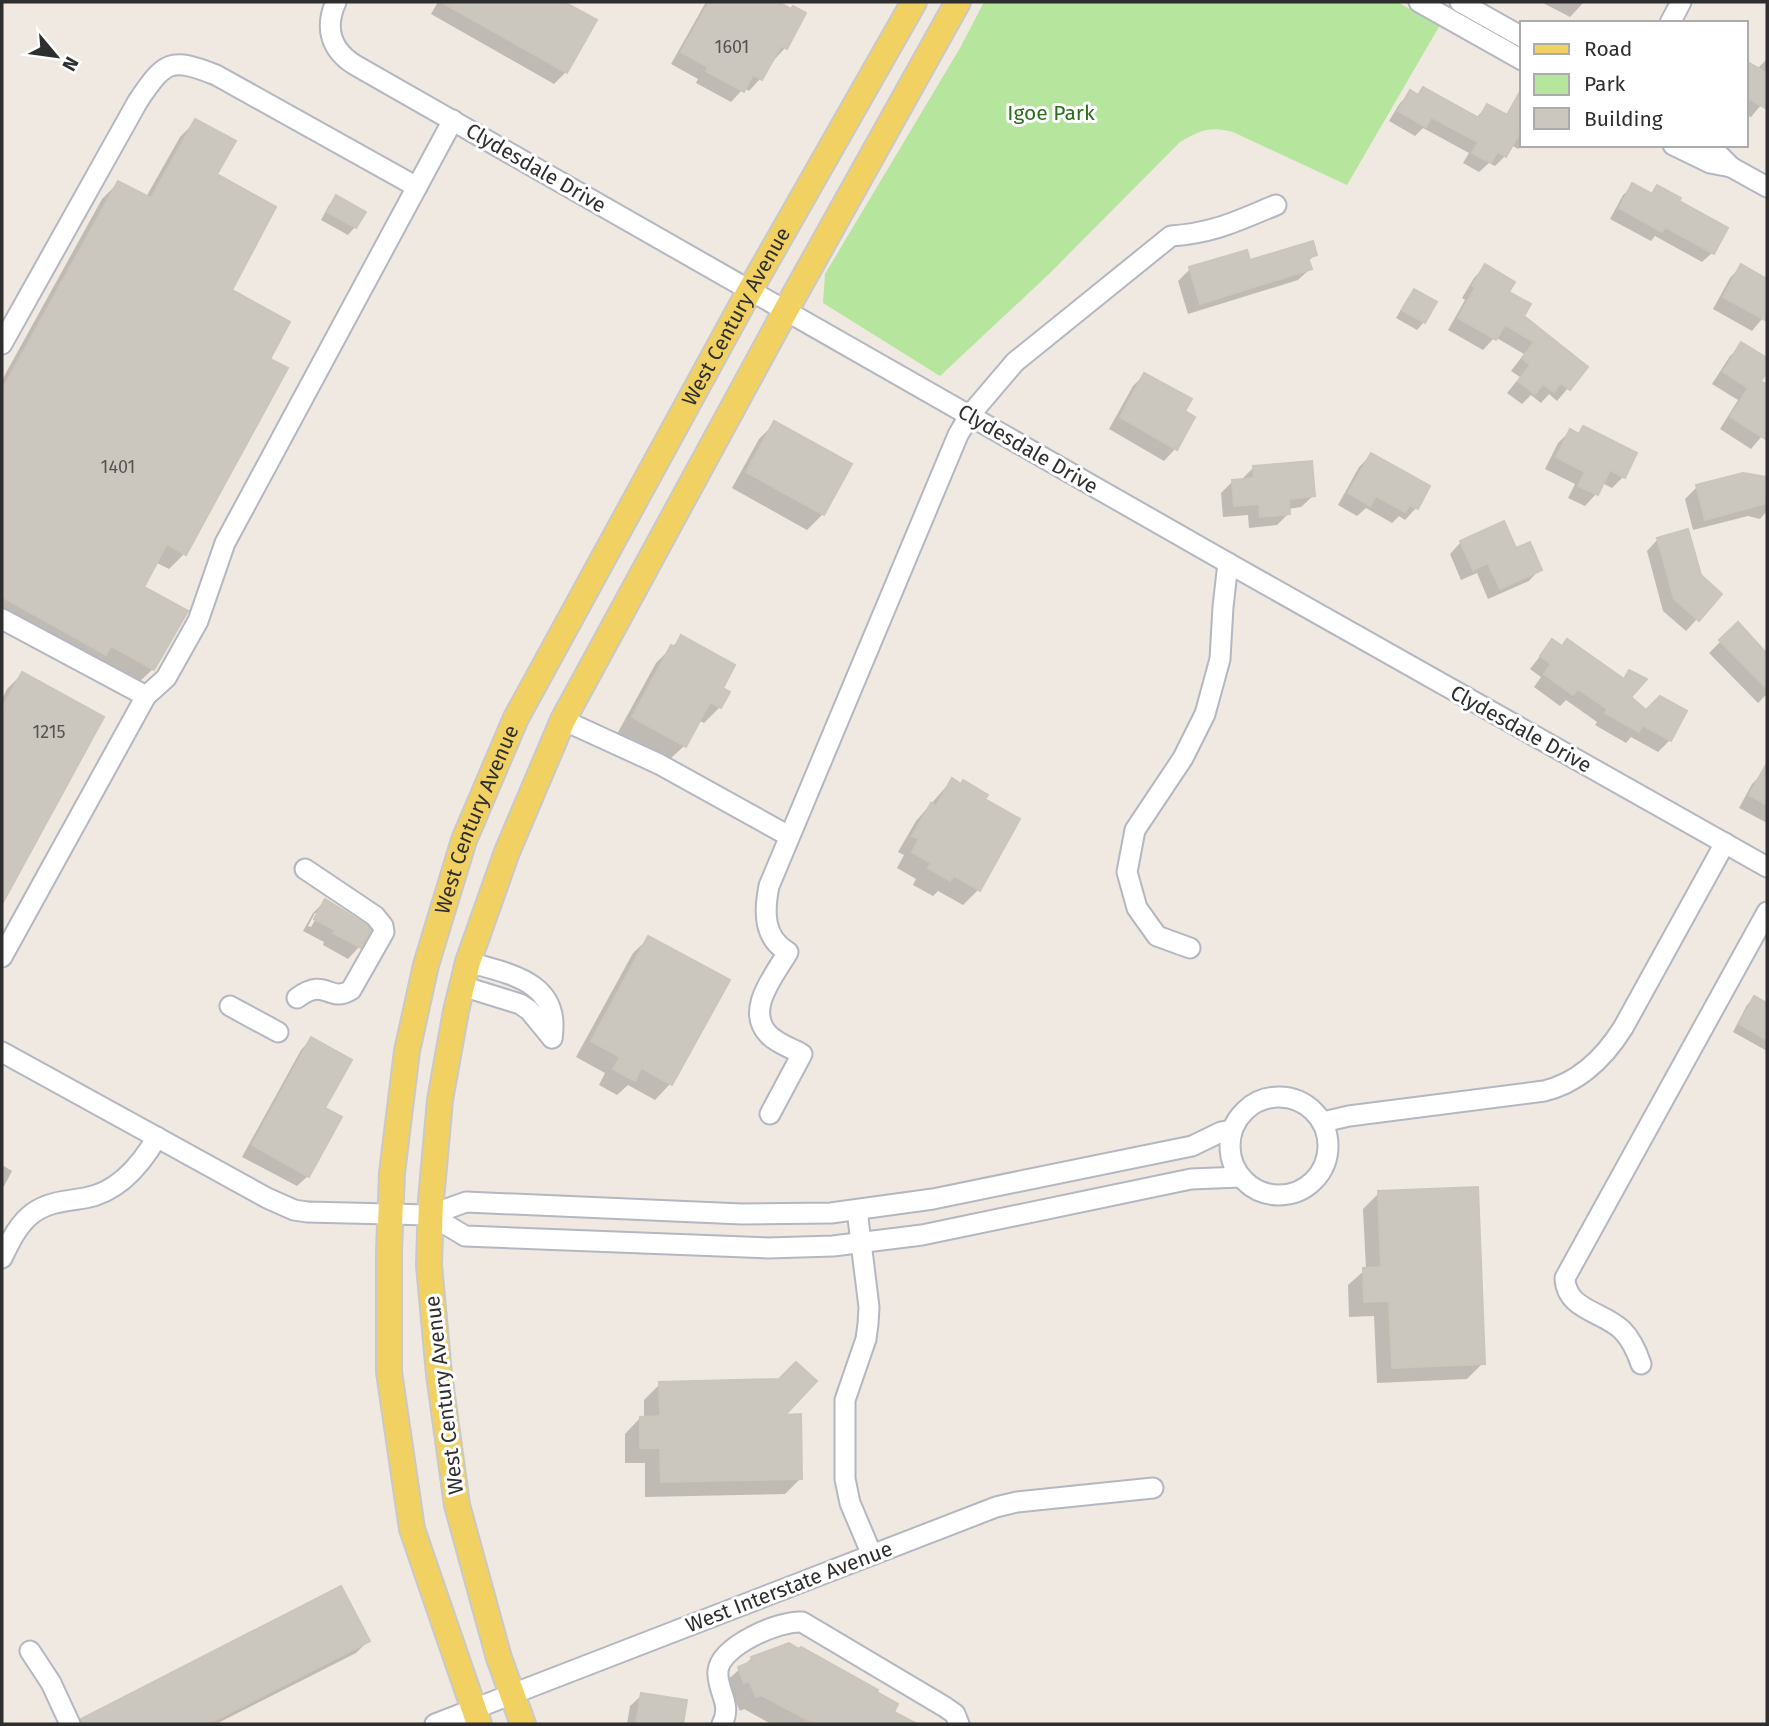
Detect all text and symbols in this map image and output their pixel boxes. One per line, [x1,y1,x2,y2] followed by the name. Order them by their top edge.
[21,21,91,91] north arrow
[1520,21,1748,147] legend
[715,36,749,58] house number: 1601
[1584,36,1632,62] text: Road
[57,53,84,75] text: N
[1584,71,1626,97] text: Park
[1007,100,1095,126] park label: Igoe Park
[1584,106,1663,132] text: Building
[461,117,611,219] street label: Clydesdale Drive
[676,223,796,410] street label: West Century Avenue
[953,398,1103,500] street label: Clydesdale Drive
[101,456,135,478] house number: 1401
[1446,679,1596,779] street label: Clydesdale Drive
[32,721,66,743] house number: 1215
[429,721,524,917] street label: West Century Avenue
[419,1294,469,1496] street label: West Century Avenue
[682,1536,896,1638] street label: West Interstate Avenue

